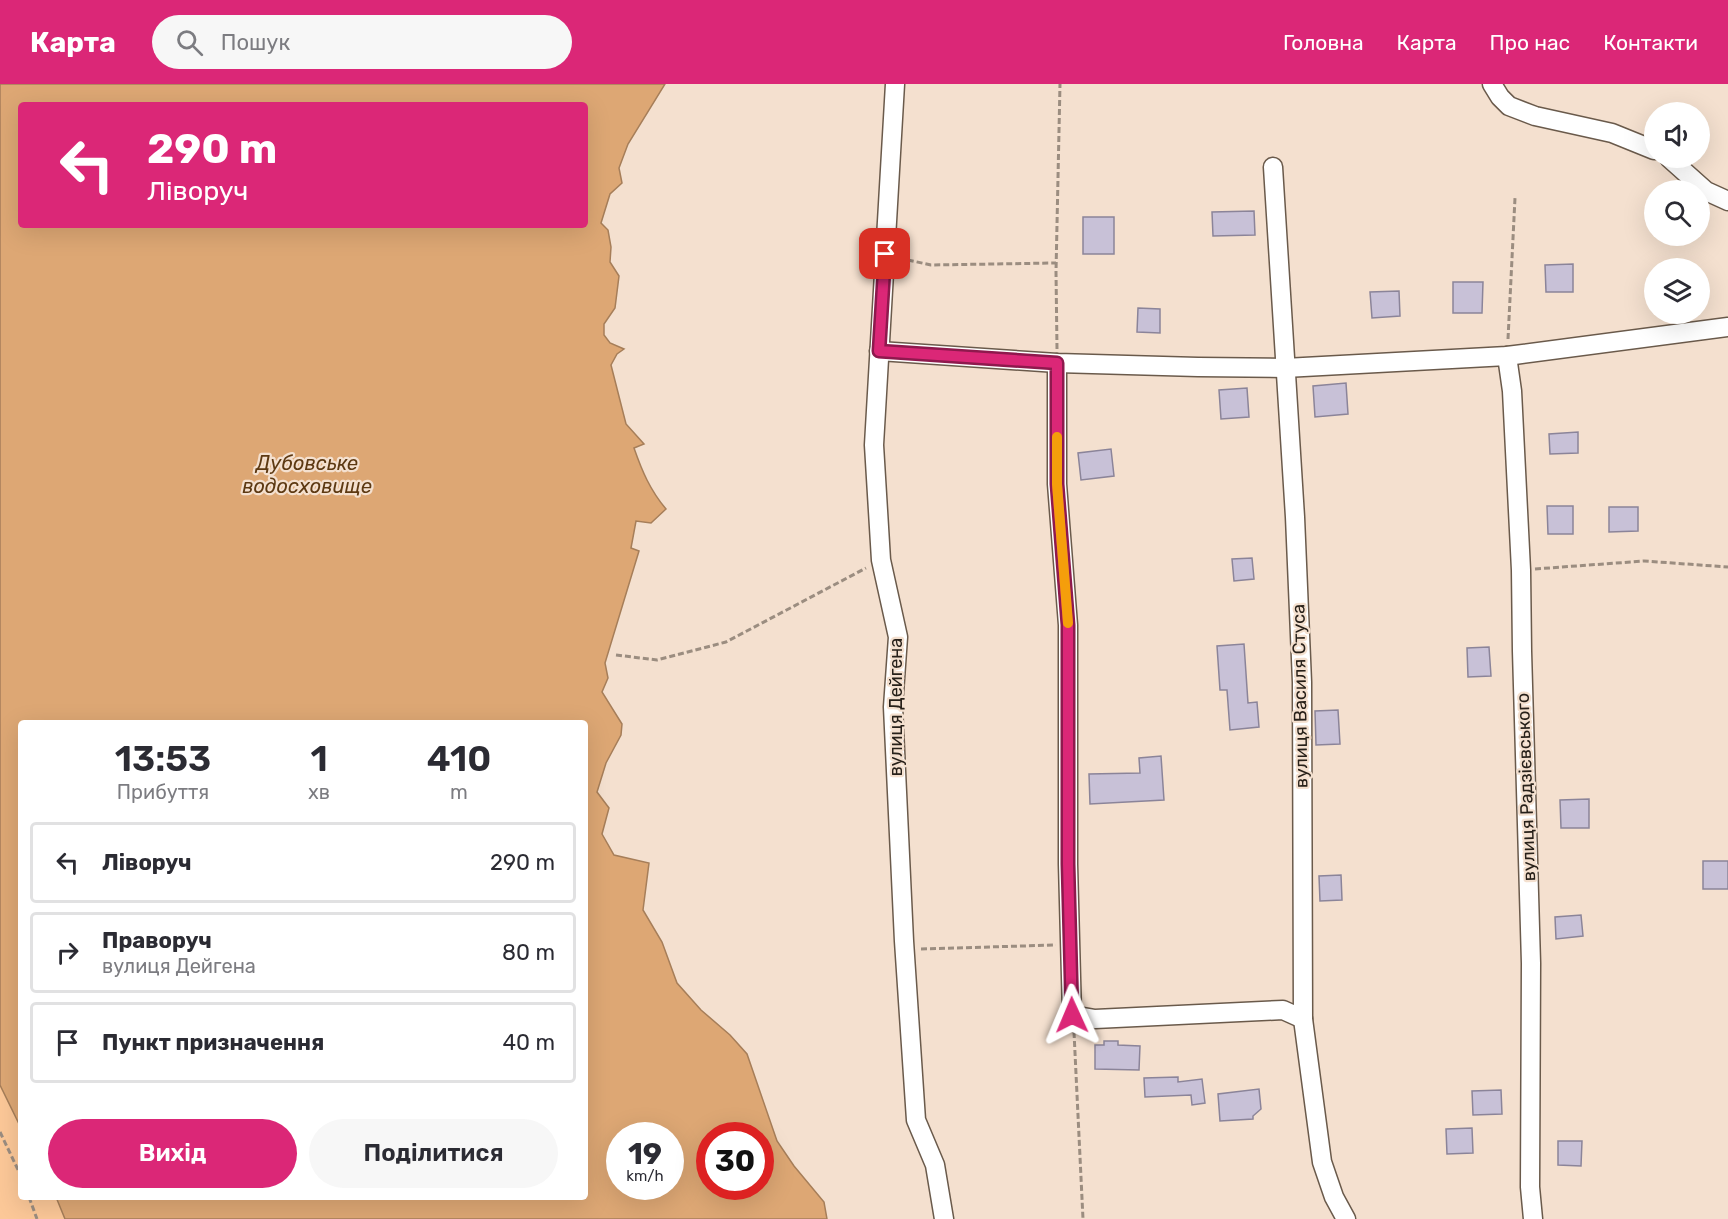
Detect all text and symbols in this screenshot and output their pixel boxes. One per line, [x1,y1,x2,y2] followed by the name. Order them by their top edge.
[152,15,572,69] search box
[30,26,116,59] text: Карта
[173,26,206,59] icon: search
[221,29,290,56] text: Пошук
[1283,30,1364,55] text: Головна
[1397,30,1457,55] text: Карта
[1490,30,1570,55] text: Про нас
[1603,30,1698,55] text: Контакти
[1644,102,1710,324] map controls
[1644,102,1710,168] button: sound
[147,124,277,174] text: 290 m
[48,126,126,204] icon: left
[147,175,248,207] text: Ліворуч
[1644,180,1710,246] button: search
[859,228,910,279] pin
[868,237,901,270] icon: arrive
[1644,258,1710,324] button: layers
[242,451,372,498] water label: Дубовське водосховище
[1287,604,1313,788] street label: вулиця Василя Стуса
[885,638,907,776] street label: вулиця Дейгена
[1512,692,1540,882] street label: вулиця Радзієвського
[115,737,211,780] text: 13:53
[310,737,328,780] text: 1
[427,737,491,780] text: 410
[117,780,209,804] text: Прибуття
[308,780,330,804] text: хв
[450,780,468,804] text: m
[51,846,84,879] icon: left
[102,849,192,876] text: Ліворуч
[490,849,555,876] text: 290 m
[102,927,212,954] text: Праворуч
[51,936,84,969] icon: right
[502,939,555,966] text: 80 m
[102,954,256,978] text: вулиця Дейгена
[1040,983,1104,1047] position arrow
[51,1026,84,1059] icon: arrive
[102,1029,324,1056] text: Пункт призначення
[502,1029,555,1056] text: 40 m
[48,1119,297,1188] button: Вихід
[309,1119,558,1188] button: Поділитися
[696,1122,774,1200] speed limit sign: 30
[628,1136,662,1172] text: 19
[626,1167,664,1185] text: km/h

